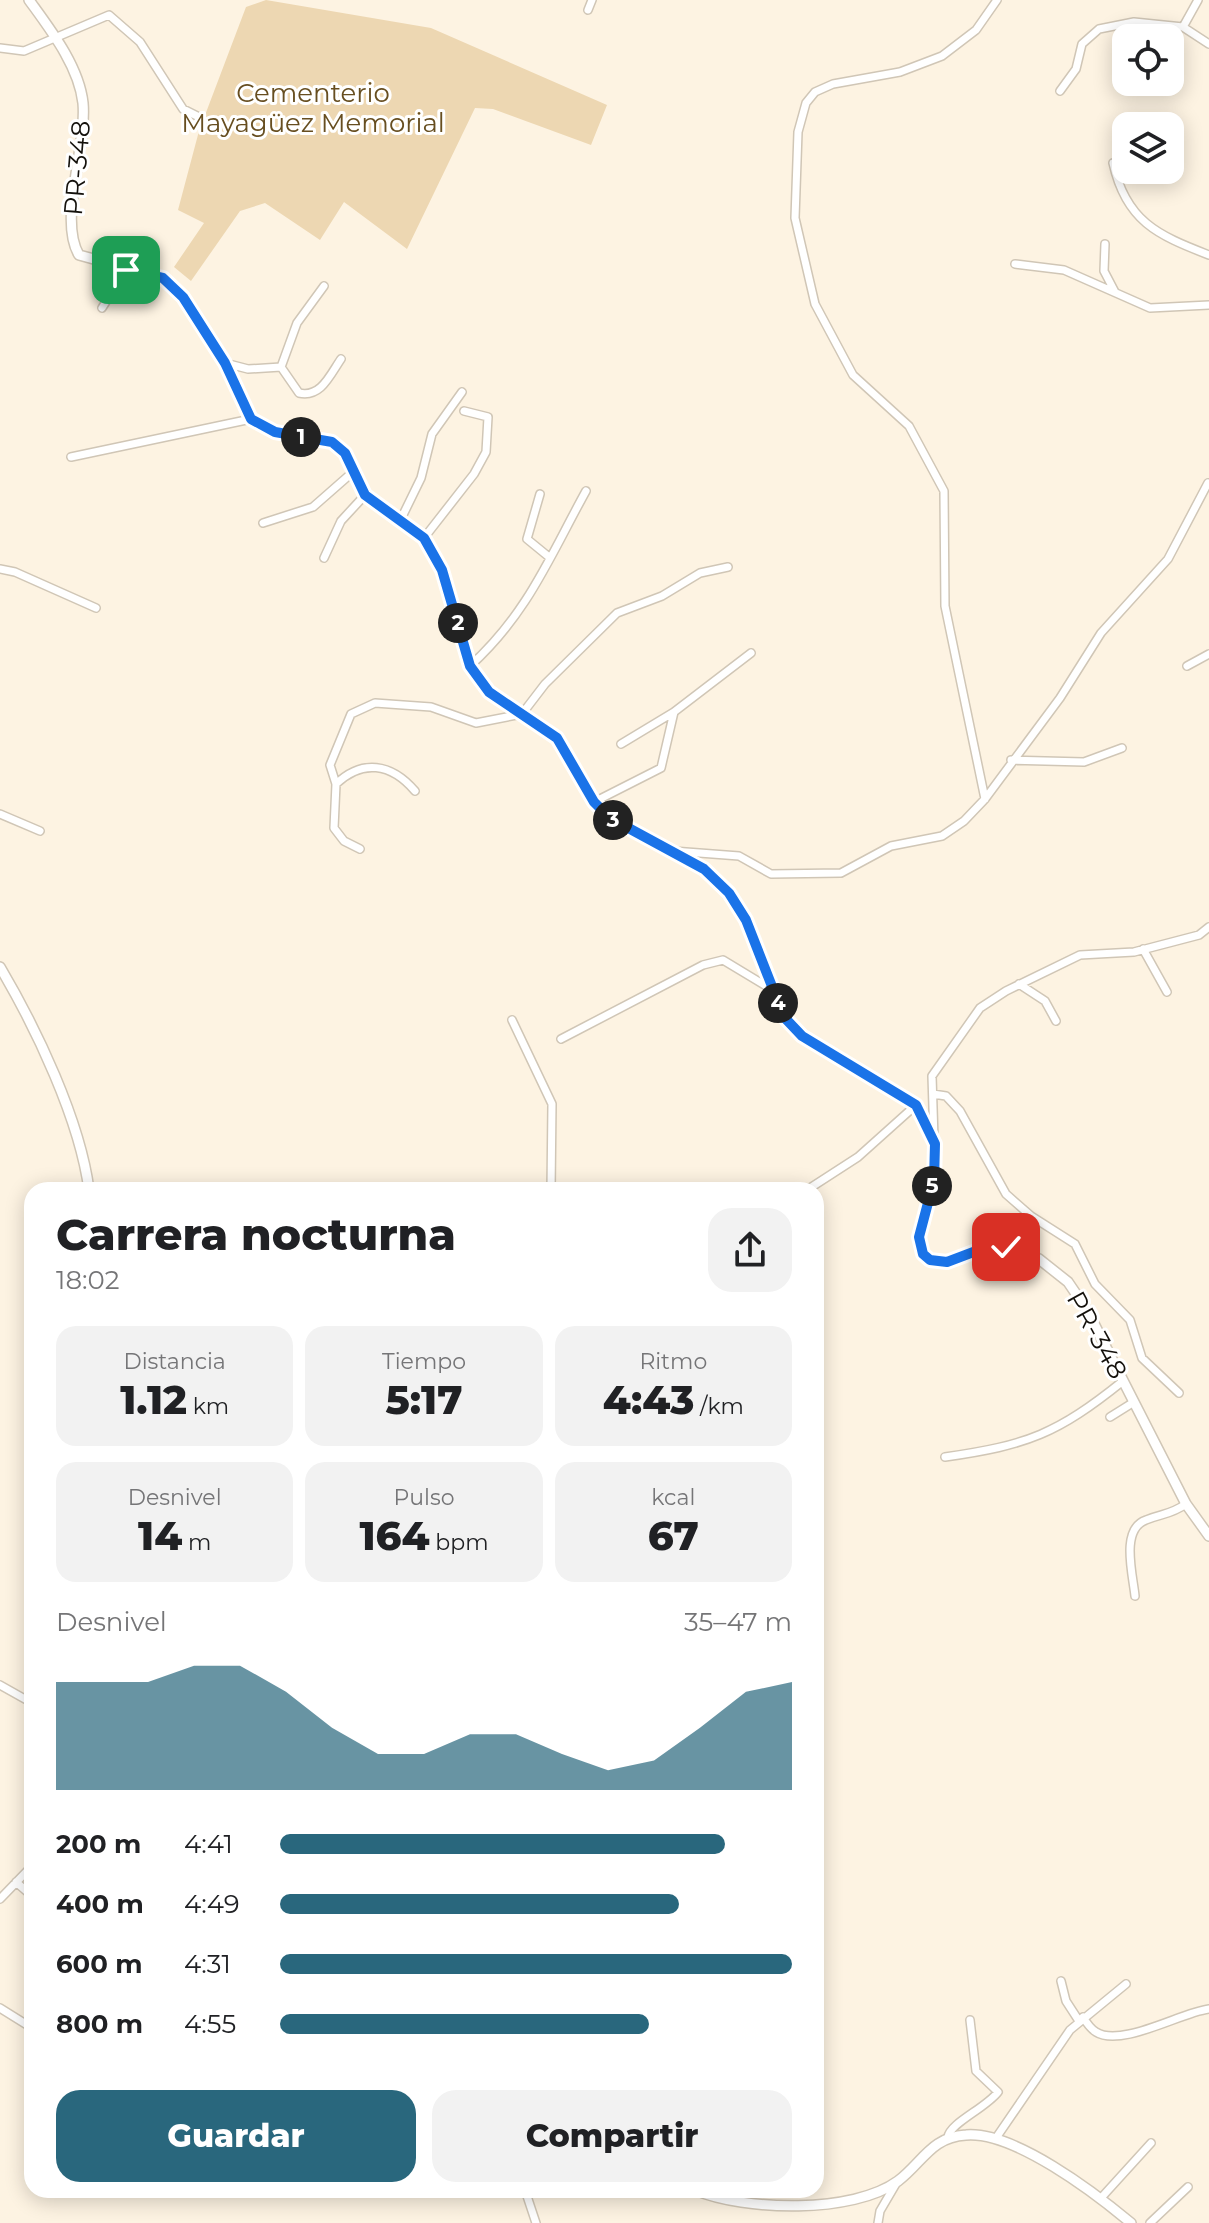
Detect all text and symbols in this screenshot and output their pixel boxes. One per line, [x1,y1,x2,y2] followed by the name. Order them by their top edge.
[1112,24,1184,184] map controls
[1112,24,1184,96] button: locate
[181,77,445,139] park label: Cementerio Mayagüez Memorial
[1112,112,1184,184] button: layers
[57,119,97,217] street label: PR-348
[92,236,160,304] pin
[104,248,148,292] icon: arrive
[281,417,321,457] pin: 1
[297,423,305,450] text: 1
[438,603,478,643] pin: 2
[452,609,464,636] text: 2
[593,800,633,840] pin: 3
[606,806,620,833] text: 3
[758,983,798,1023] pin: 4
[770,989,786,1016] text: 4
[912,1166,952,1206] pin: 5
[925,1172,939,1199] text: 5
[56,1207,456,1261] text: Carrera nocturna
[708,1208,792,1292] button: share
[972,1213,1040,1281] pin
[984,1225,1028,1269] icon: check
[56,1264,119,1296] text: 18:02
[1060,1286,1134,1384] street label: PR-348
[124,1348,226,1375] text: Distancia
[382,1348,466,1375] text: Tiempo
[639,1348,707,1375] text: Ritmo
[120,1375,187,1424] text: 1.12
[385,1375,463,1424] text: 5:17
[603,1375,694,1424] text: 4:43
[187,1393,229,1420] text: km
[694,1393,744,1420] text: /km
[128,1484,222,1511] text: Desnivel
[393,1484,455,1511] text: Pulso
[651,1484,695,1511] text: kcal
[138,1511,182,1560] text: 14
[359,1511,430,1560] text: 164
[648,1511,699,1560] text: 67
[182,1529,211,1556] text: m
[430,1529,489,1556] text: bpm
[56,1606,167,1638] text: Desnivel
[684,1606,792,1638] text: 35–47 m
[56,1828,141,1860] text: 200 m
[184,1828,233,1860] text: 4:41
[56,1888,144,1920] text: 400 m
[184,1888,240,1920] text: 4:49
[56,1948,143,1980] text: 600 m
[184,1948,231,1980] text: 4:31
[56,2008,143,2040] text: 800 m
[184,2008,236,2040] text: 4:55
[56,2090,416,2182] button: Guardar
[432,2090,792,2182] button: Compartir

